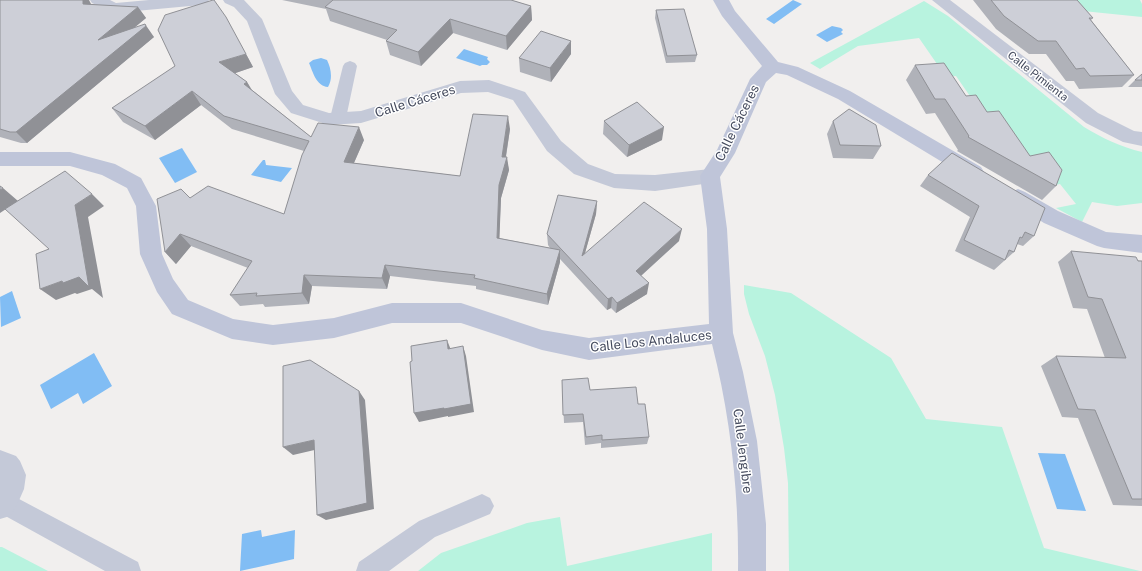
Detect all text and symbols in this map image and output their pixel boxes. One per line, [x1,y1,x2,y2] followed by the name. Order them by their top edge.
[1005,49,1071,103] street label: Calle Pimienta
[373,82,457,120] street label: Calle Cáceres
[712,82,762,164] street label: Calle Cáceres
[590,327,712,355] street label: Calle Los Andaluces
[730,408,756,494] street label: Calle Jengibre

